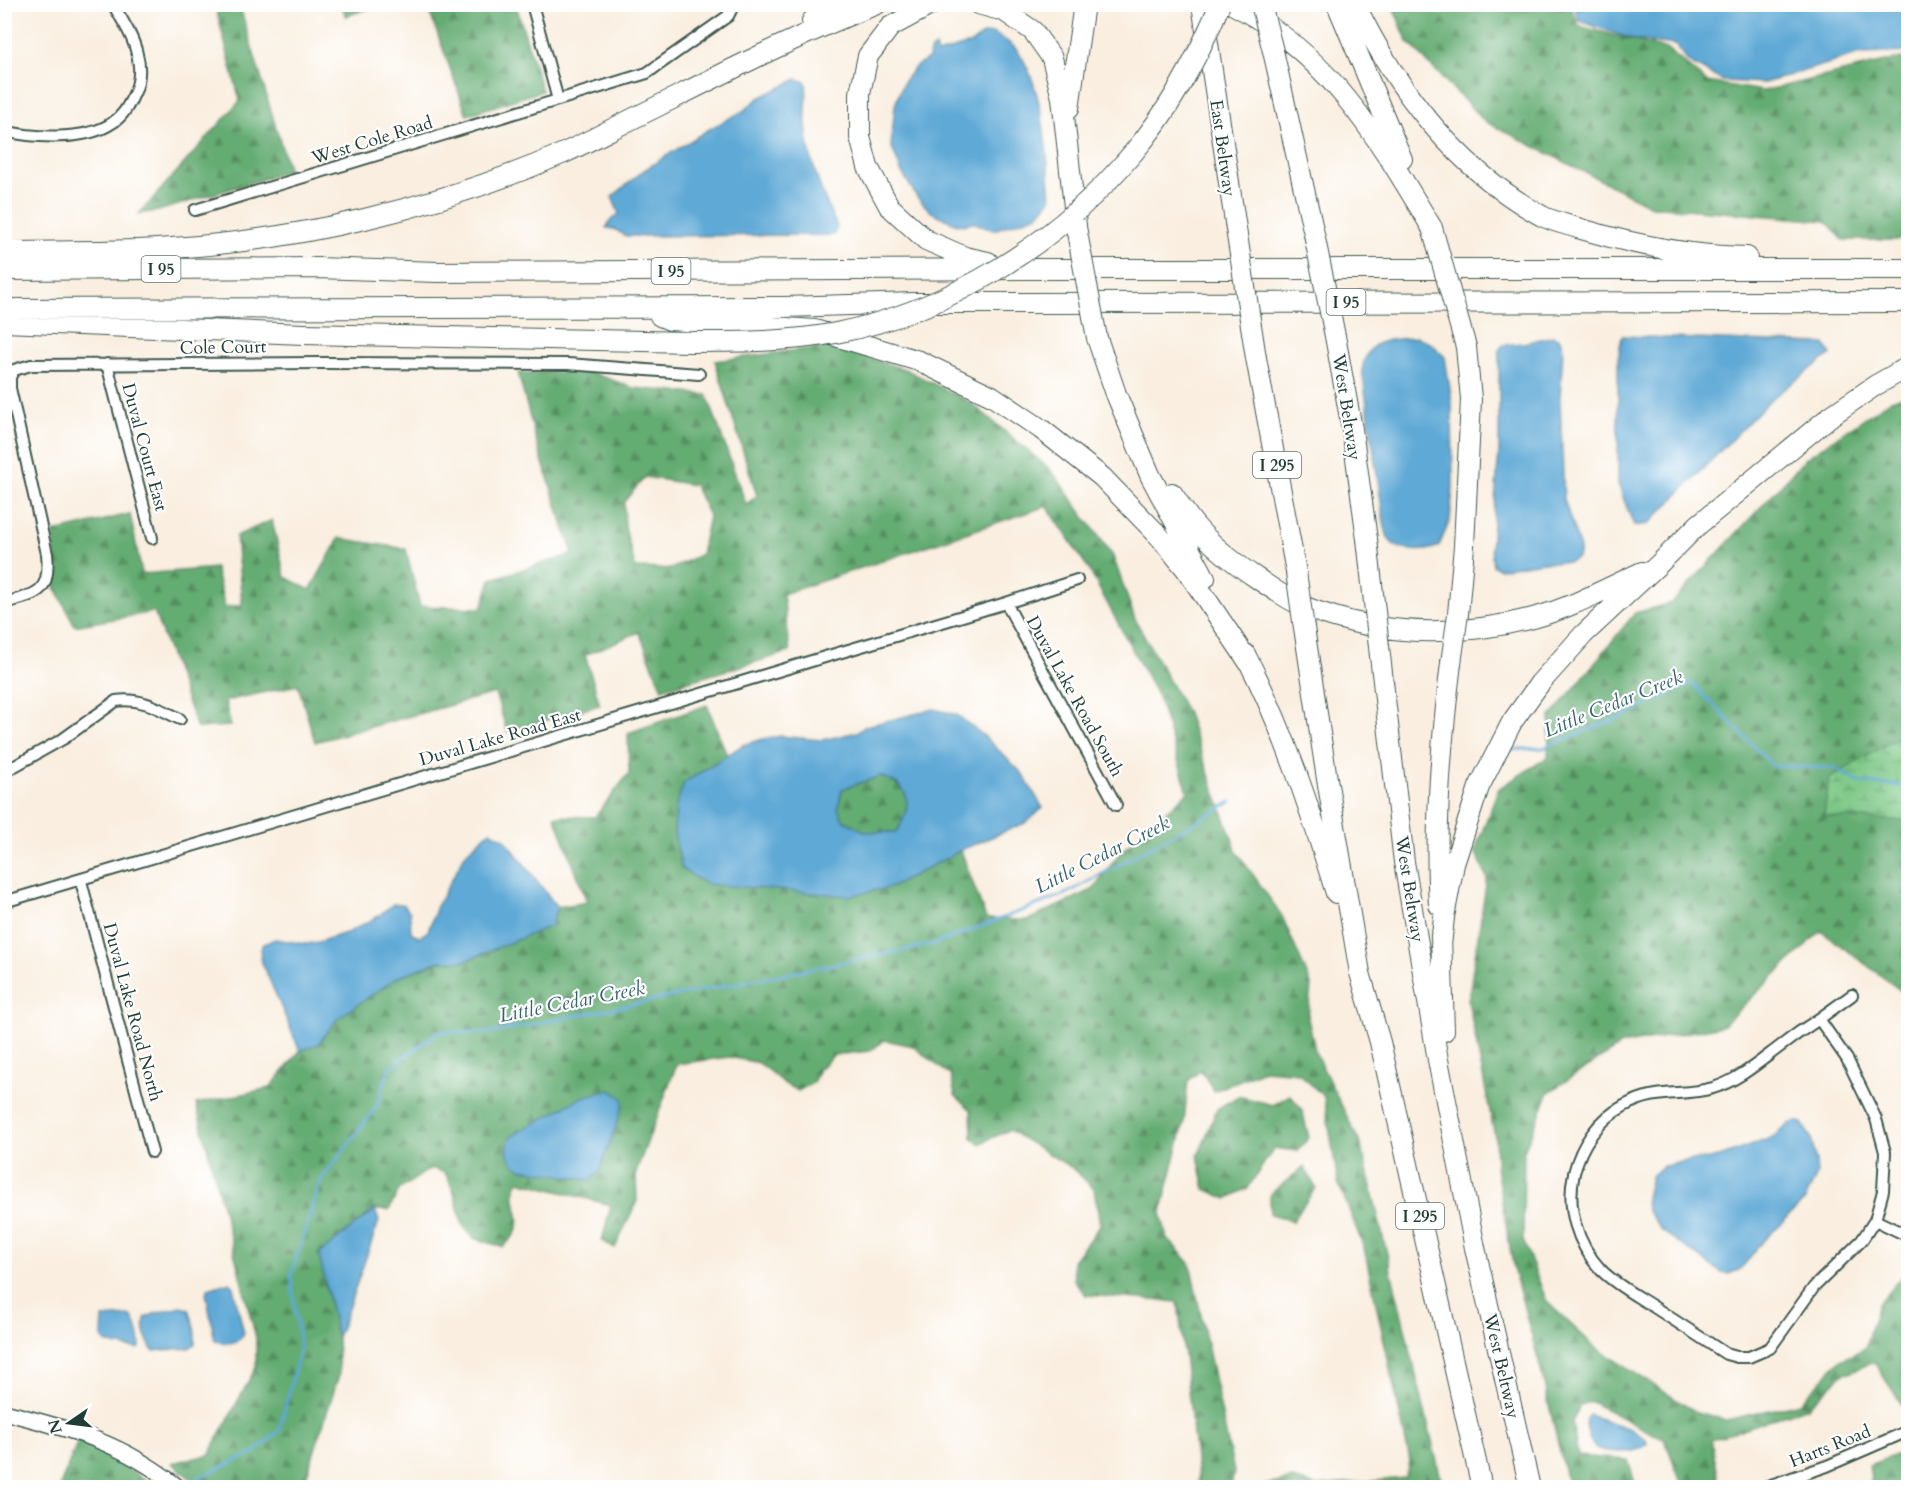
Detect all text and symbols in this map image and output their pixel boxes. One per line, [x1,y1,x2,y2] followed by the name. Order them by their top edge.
[1203,98,1242,199] street label: East Beltway
[308,110,436,171] street label: West Cole Road
[142,256,180,282] road number: I 95
[652,258,690,284] road number: I 95
[1326,289,1366,315] road number: I 95
[179,334,267,361] street label: Cole Court
[1326,351,1367,462] street label: West Beltway
[115,380,174,514] street label: Duval Court East
[1253,452,1301,478] road number: I 295
[1020,611,1129,781] street label: Duval Lake Road South
[1540,663,1687,744] water label: Little Cedar Creek
[416,702,584,773] street label: Duval Lake Road East
[1030,809,1174,900] water label: Little Cedar Creek
[1389,833,1430,944] street label: West Beltway
[97,920,168,1104] street label: Duval Lake Road North
[497,974,647,1029] water label: Little Cedar Creek
[1396,1203,1444,1229] road number: I 295
[1477,1310,1526,1422] street label: West Beltway
[39,1393,99,1453] north arrow
[43,1417,68,1436] text: N
[1786,1419,1875,1474] street label: Harts Road

